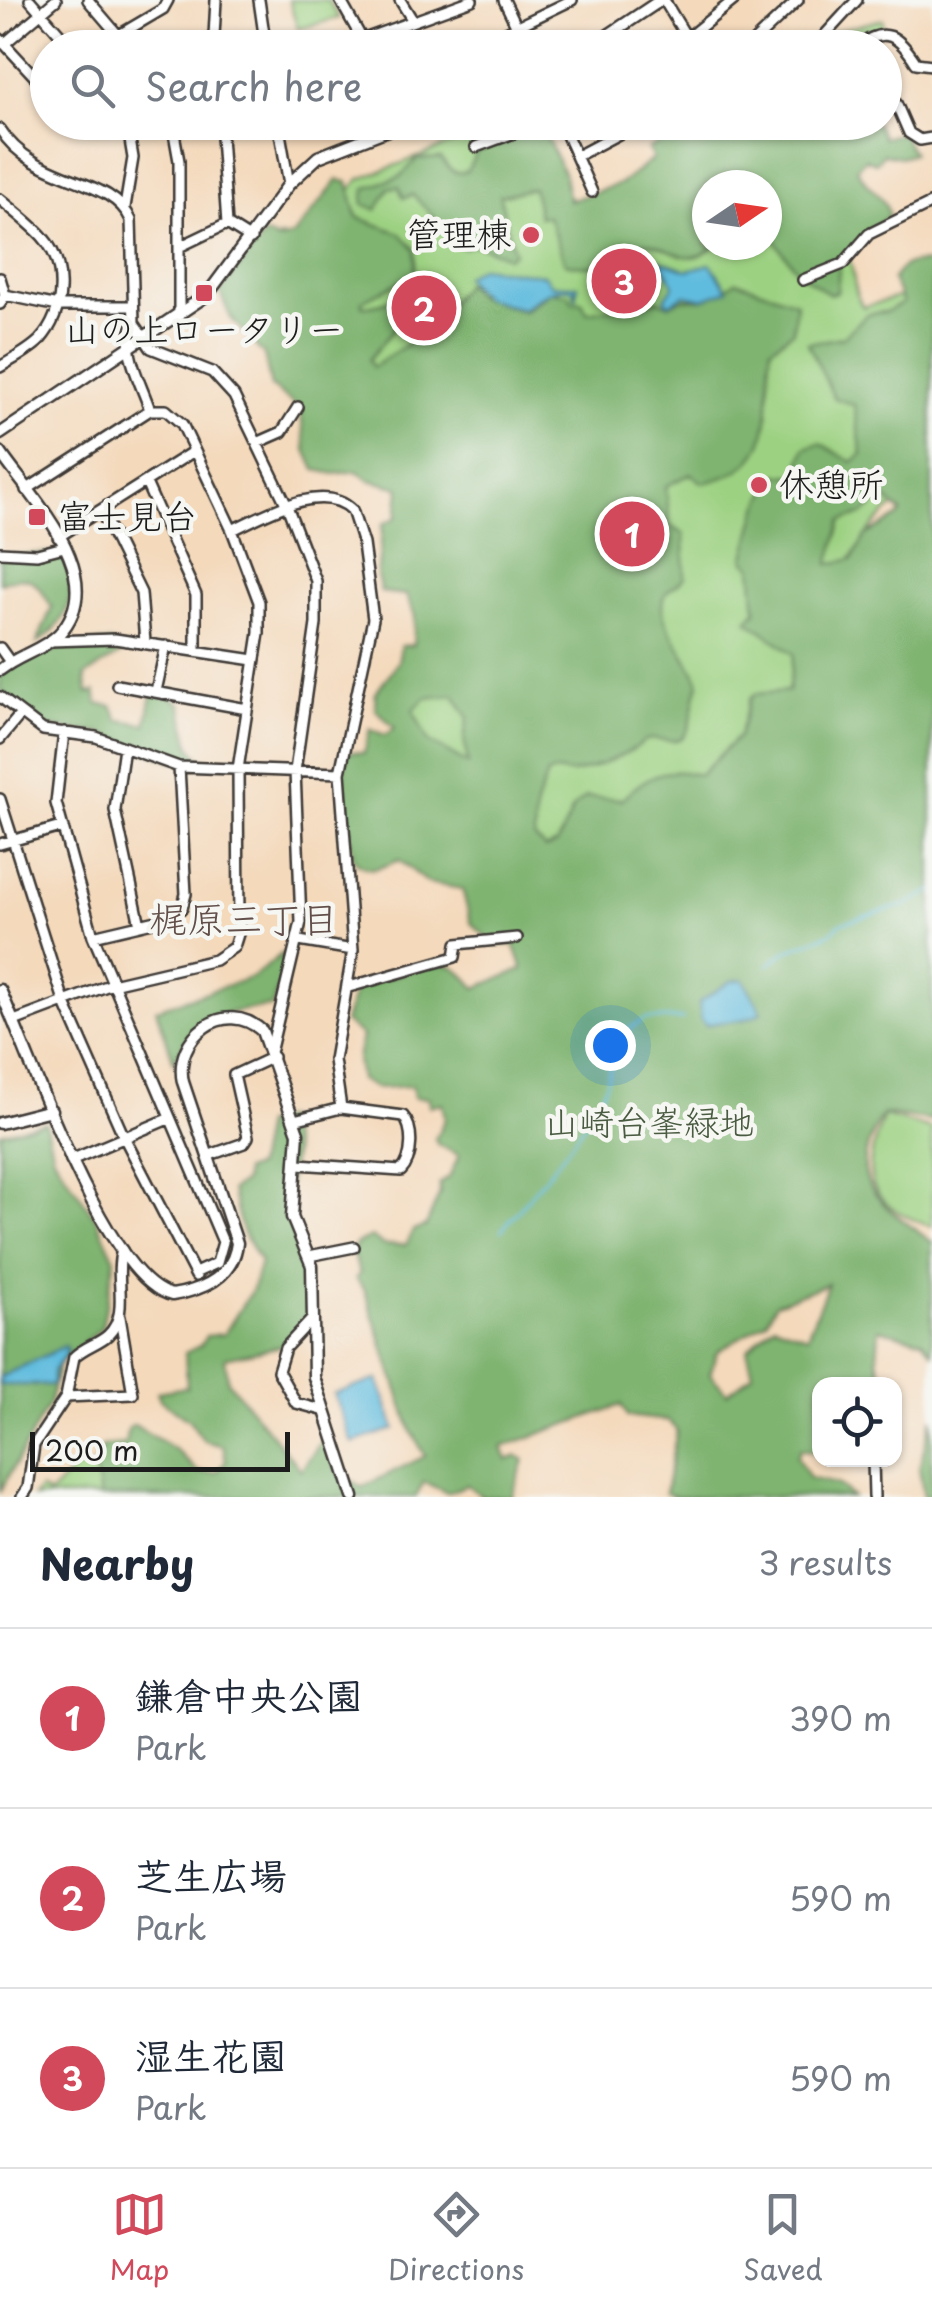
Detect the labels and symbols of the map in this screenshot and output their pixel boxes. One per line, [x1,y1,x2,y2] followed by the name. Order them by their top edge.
[692,170,782,260] north arrow
[406,206,511,259] place label: 管理棟
[520,224,542,246] marker: 管理棟
[592,244,656,318] pin: 3
[392,270,456,346] pin: 2
[193,282,215,304] marker: 山の上ロータリー
[64,301,344,354] place label: 山の上ロータリー
[779,456,884,509] place label: 休憩所
[748,474,770,496] marker: 休憩所
[57,488,197,541] place label: 富士見台
[600,496,664,572] pin: 1
[26,506,48,528] marker: 富士見台
[149,889,339,946] district label: 梶原三丁目
[585,1020,636,1071] your location
[544,1094,754,1147] park label: 山崎台峯緑地
[30,1427,290,1472] scale bar

